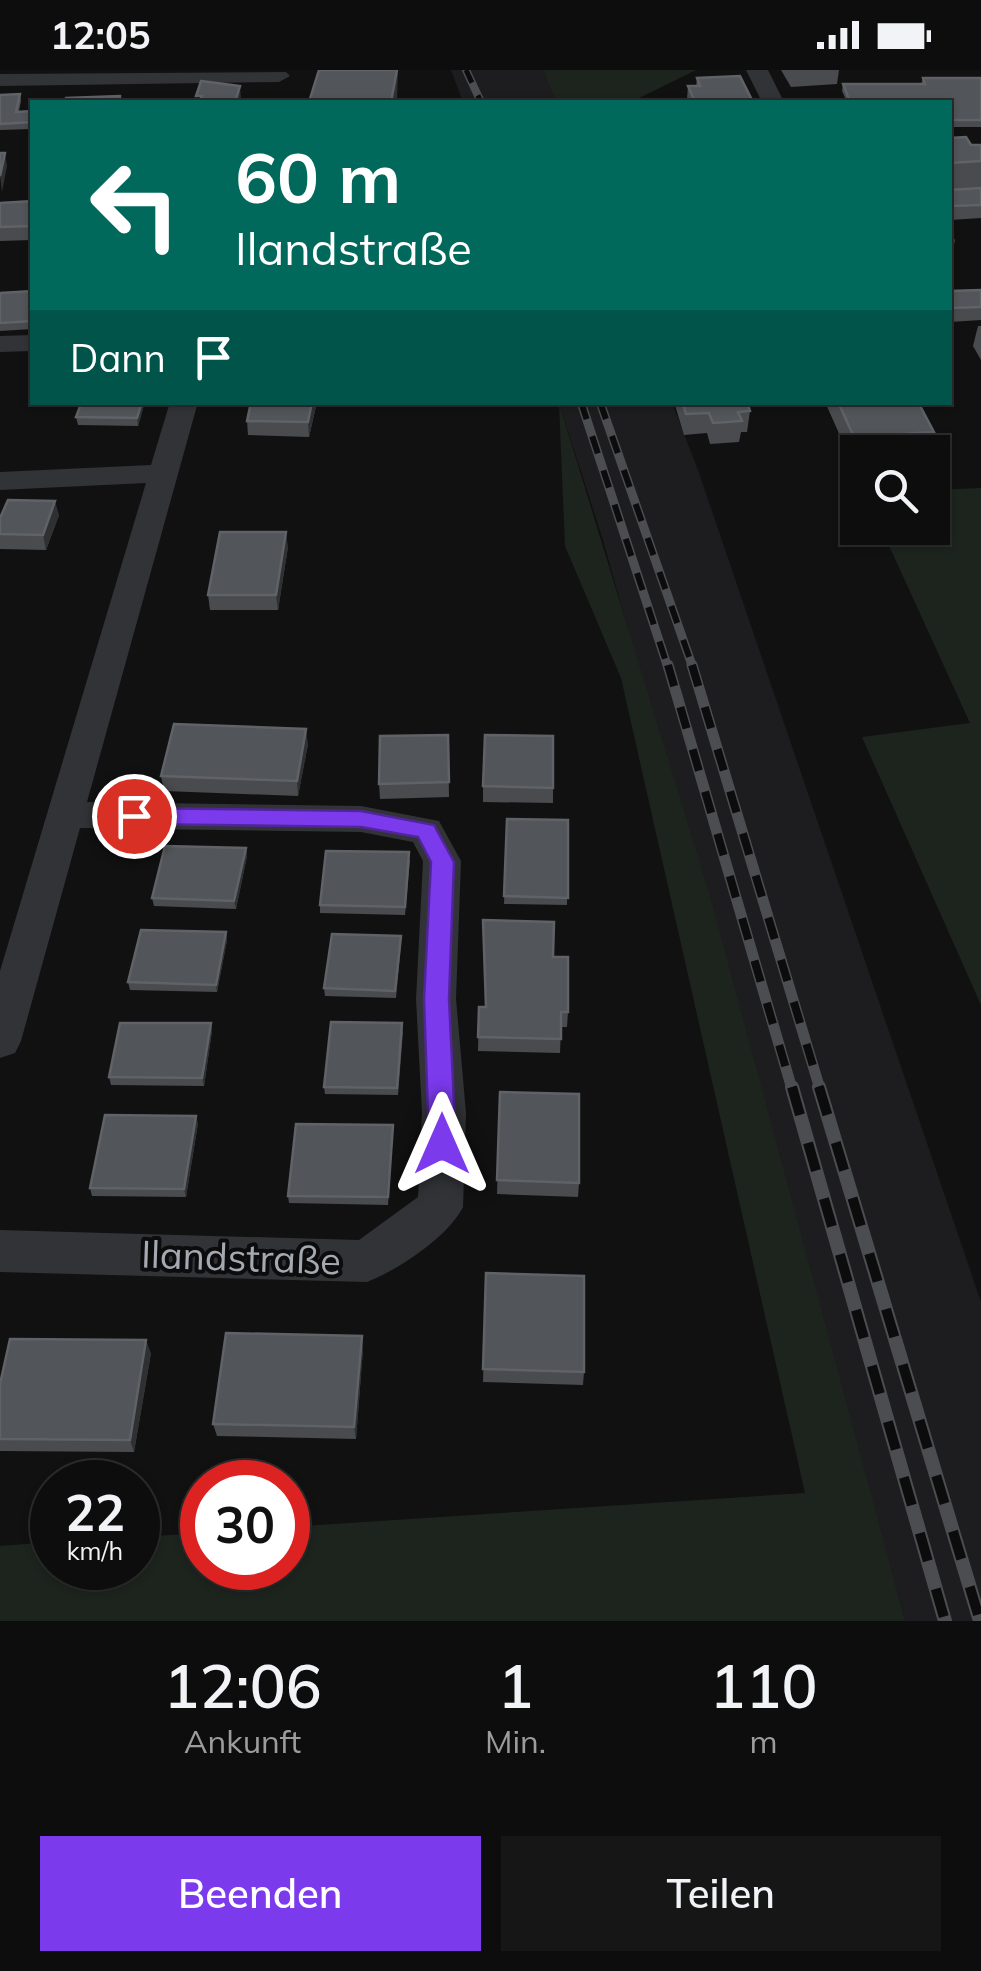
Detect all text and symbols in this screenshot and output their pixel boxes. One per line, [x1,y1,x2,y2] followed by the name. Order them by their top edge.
[50,11,151,59] text: 12:05
[235,133,401,221] text: 60 m
[70,140,200,270] icon: left
[235,220,472,276] text: Ilandstraße
[186,330,241,385] icon: arrive
[70,334,166,382] text: Dann
[840,435,950,545] map controls
[840,435,950,545] button: search
[92,774,177,859] pin
[107,789,162,844] icon: arrive
[390,1092,494,1196] position arrow
[140,1230,342,1284] street label: Ilandstraße
[180,1460,310,1590] speed limit sign: 30
[65,1481,125,1544] text: 22
[67,1535,123,1566] text: km/h
[163,1648,322,1723] text: 12:06
[498,1648,534,1723] text: 1
[710,1648,818,1723] text: 110
[184,1721,301,1761] text: Ankunft
[485,1721,546,1761] text: Min.
[750,1721,778,1761] text: m
[40,1836,481,1951] button: Beenden
[501,1836,941,1951] button: Teilen

